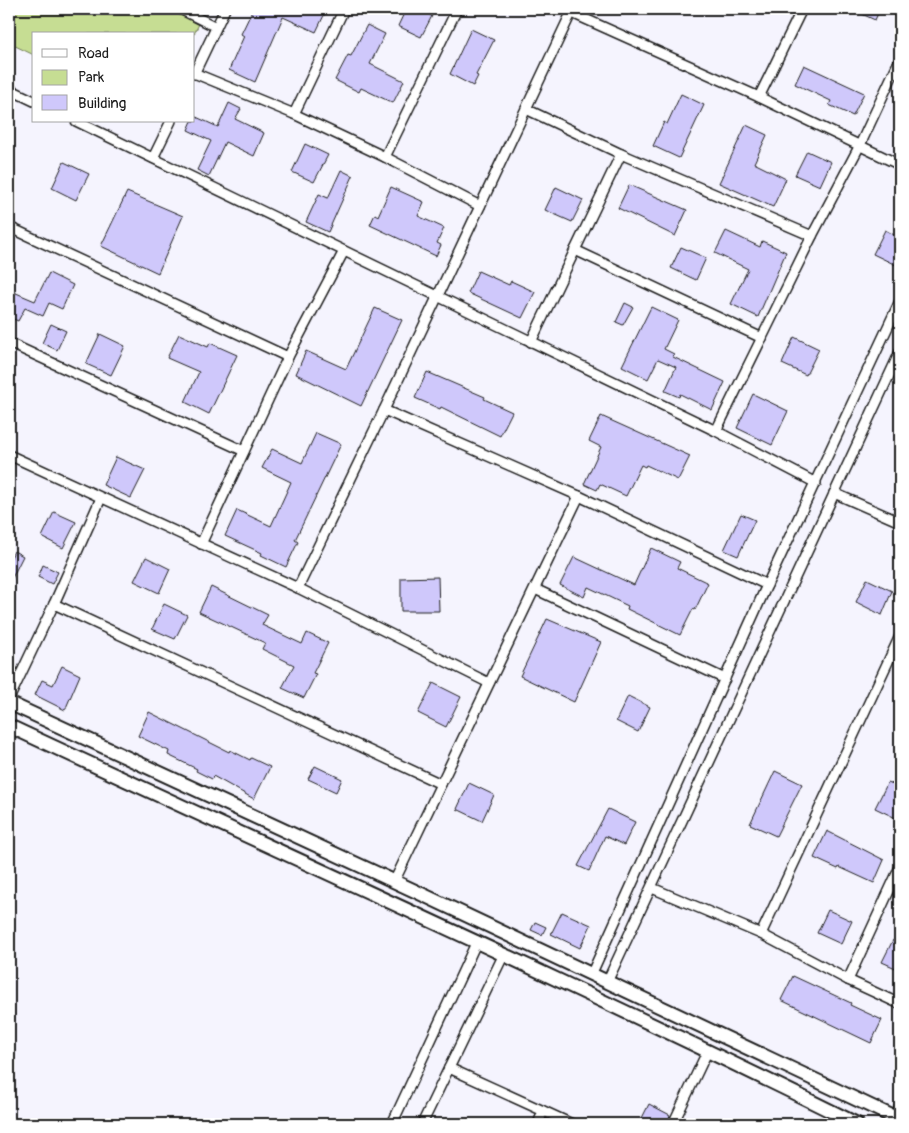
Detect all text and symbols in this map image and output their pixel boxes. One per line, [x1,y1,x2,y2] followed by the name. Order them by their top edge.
[32,32,195,122] legend
[78,44,109,63] text: Road
[78,68,105,87] text: Park
[78,94,126,113] text: Building

